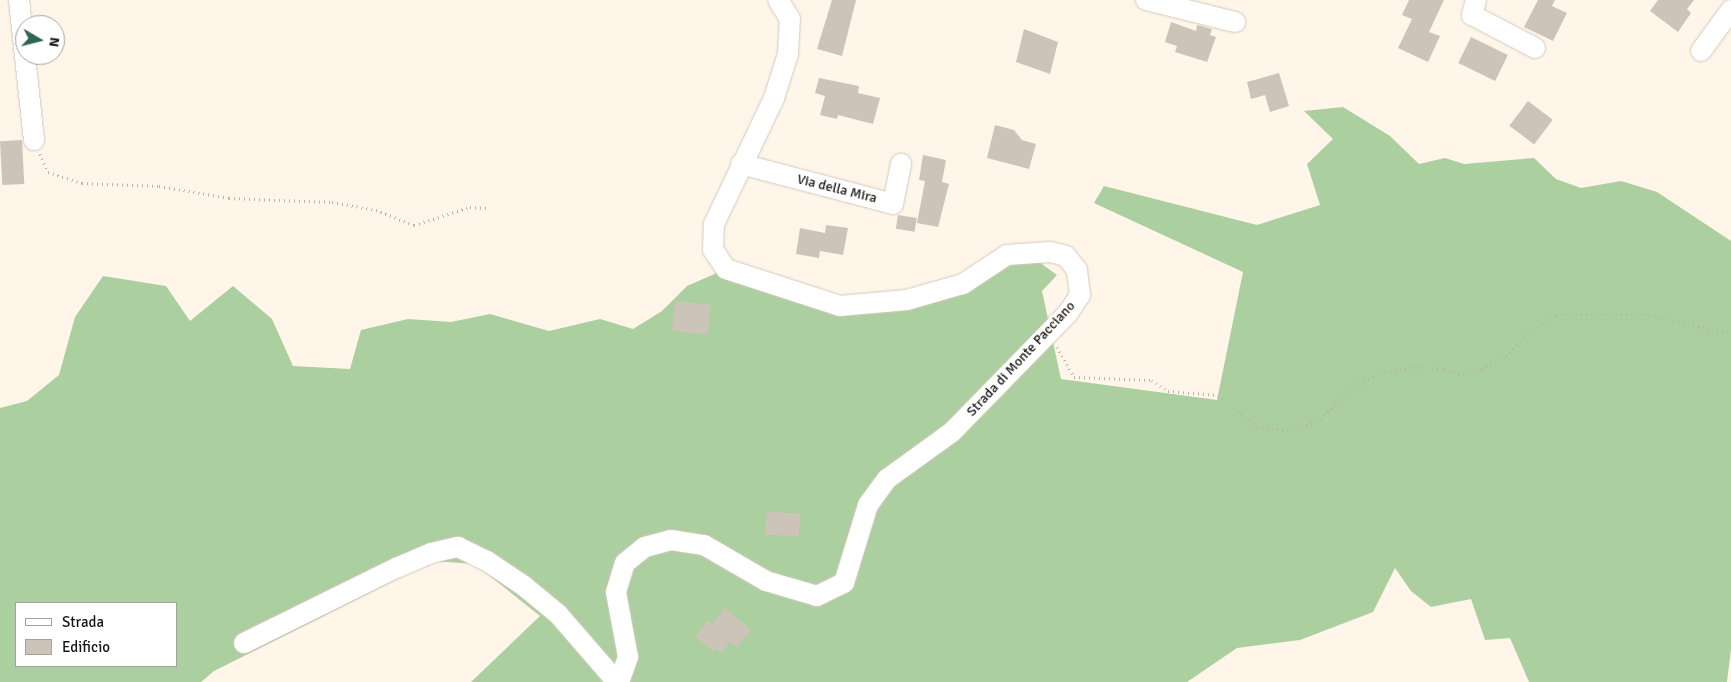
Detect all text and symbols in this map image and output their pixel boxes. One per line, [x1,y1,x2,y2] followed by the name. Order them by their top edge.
[15,15,65,65] north arrow
[45,36,63,48] text: N
[795,171,879,207] street label: Via della Mira
[963,298,1079,420] street label: Strada di Monte Pacciano
[15,602,178,667] legend
[62,613,104,631] text: Strada
[62,638,110,656] text: Edificio

